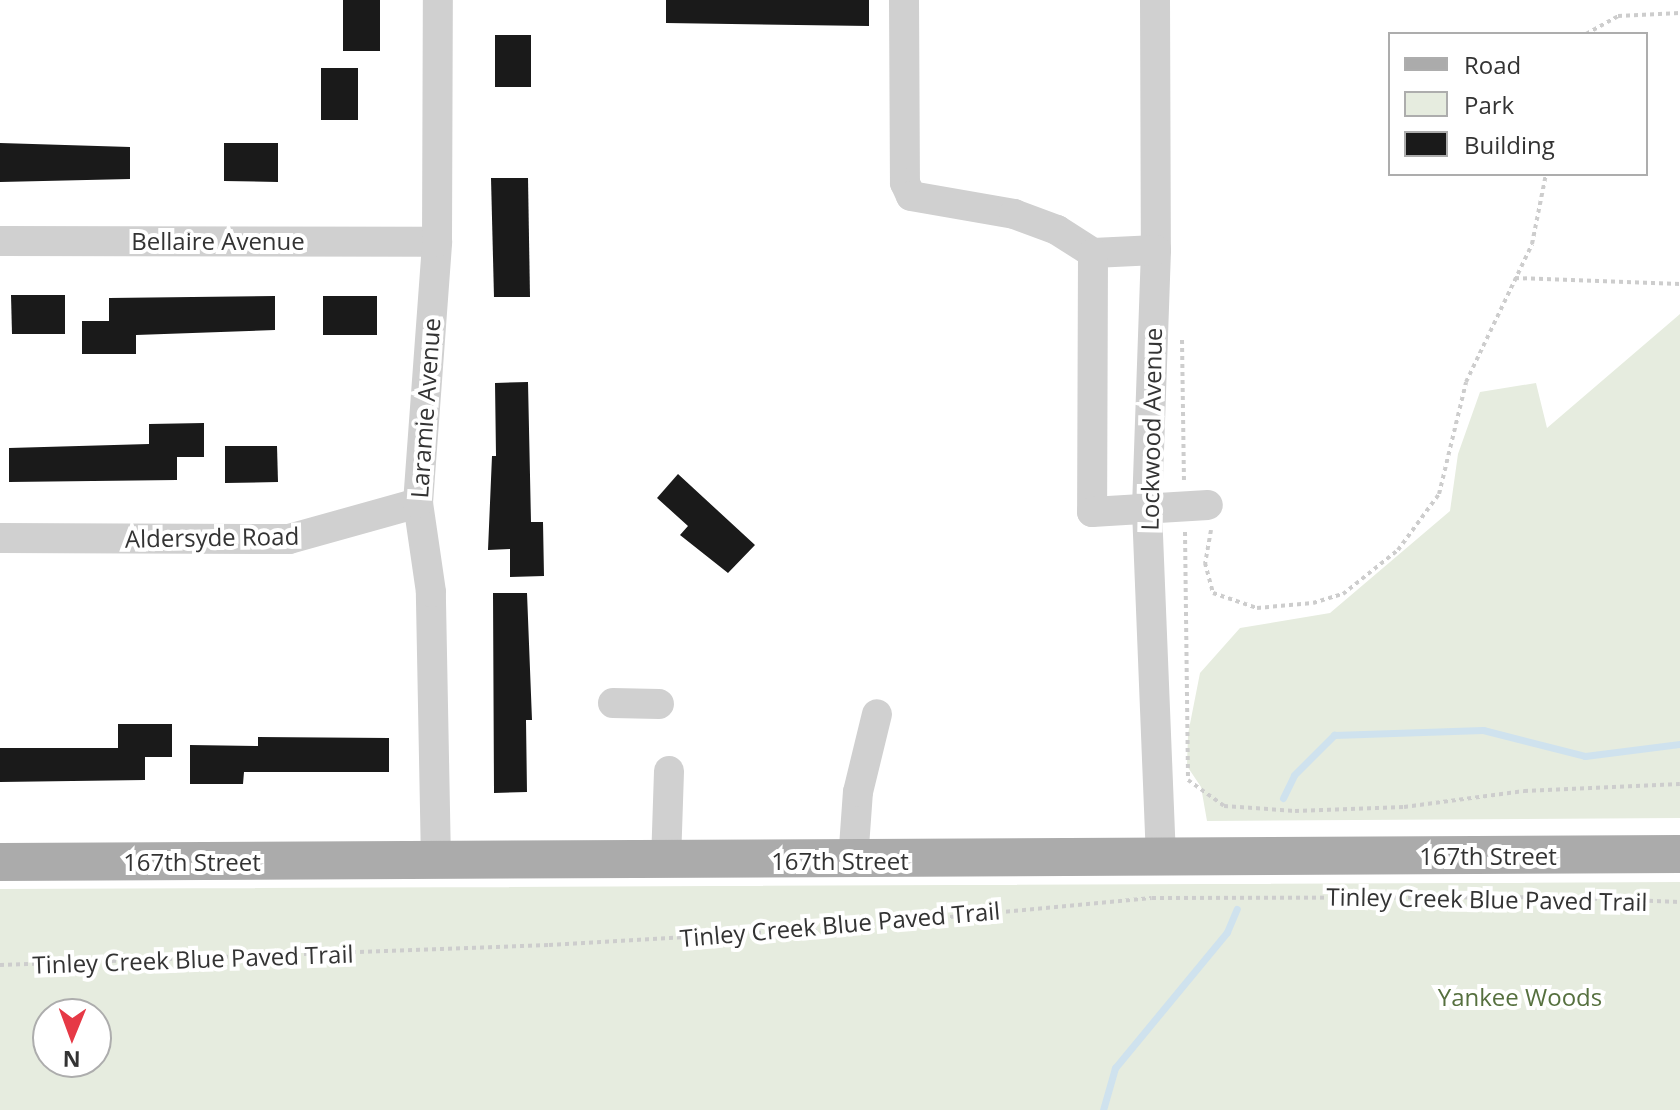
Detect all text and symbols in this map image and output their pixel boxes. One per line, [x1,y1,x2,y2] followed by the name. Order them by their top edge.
[1388,32,1648,176] legend
[1464,48,1521,81] text: Road
[1464,88,1514,121] text: Park
[1464,128,1555,161] text: Building
[131,227,305,255] street label: Bellaire Avenue
[404,317,446,499] street label: Laramie Avenue
[1135,327,1167,531] street label: Lockwood Avenue
[125,521,299,553] street label: Aldersyde Road
[1419,842,1557,870] street label: 167th Street
[771,847,909,875] street label: 167th Street
[123,848,261,876] street label: 167th Street
[1326,882,1648,916] street label: Tinley Creek Blue Paved Trail
[679,896,1001,952] street label: Tinley Creek Blue Paved Trail
[32,939,354,979] street label: Tinley Creek Blue Paved Trail
[1438,983,1602,1011] park label: Yankee Woods
[32,998,112,1078] north arrow
[62,1045,81,1075] text: N

